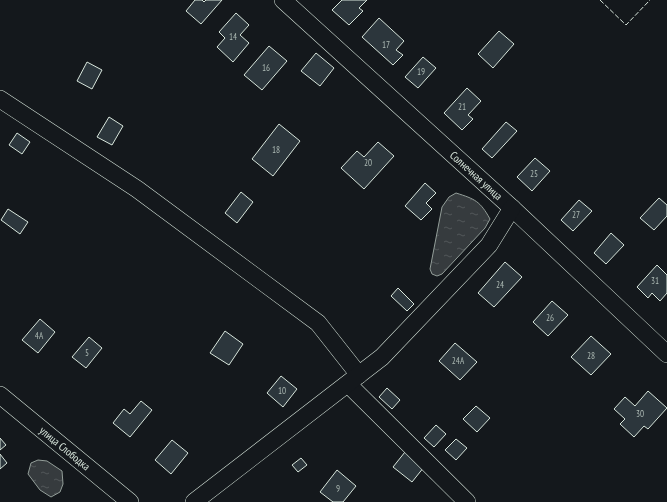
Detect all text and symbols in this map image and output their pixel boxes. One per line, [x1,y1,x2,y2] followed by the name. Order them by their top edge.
[229,31,237,42] house number: 14
[382,39,390,50] house number: 17
[262,62,270,73] house number: 16
[417,66,425,77] house number: 19
[458,101,466,112] house number: 21
[272,144,280,155] house number: 18
[447,148,505,203] street label: Солнечная улица
[364,157,372,168] house number: 20
[530,168,538,179] house number: 25
[572,209,580,220] house number: 27
[651,275,659,286] house number: 31
[496,279,504,290] house number: 24
[546,312,554,323] house number: 26
[35,330,44,341] house number: 4А
[85,347,89,358] house number: 5
[587,350,595,361] house number: 28
[452,355,465,366] house number: 24А
[278,385,286,396] house number: 10
[636,408,644,419] house number: 30
[37,423,93,473] street label: улица Слободка
[336,483,340,494] house number: 9

